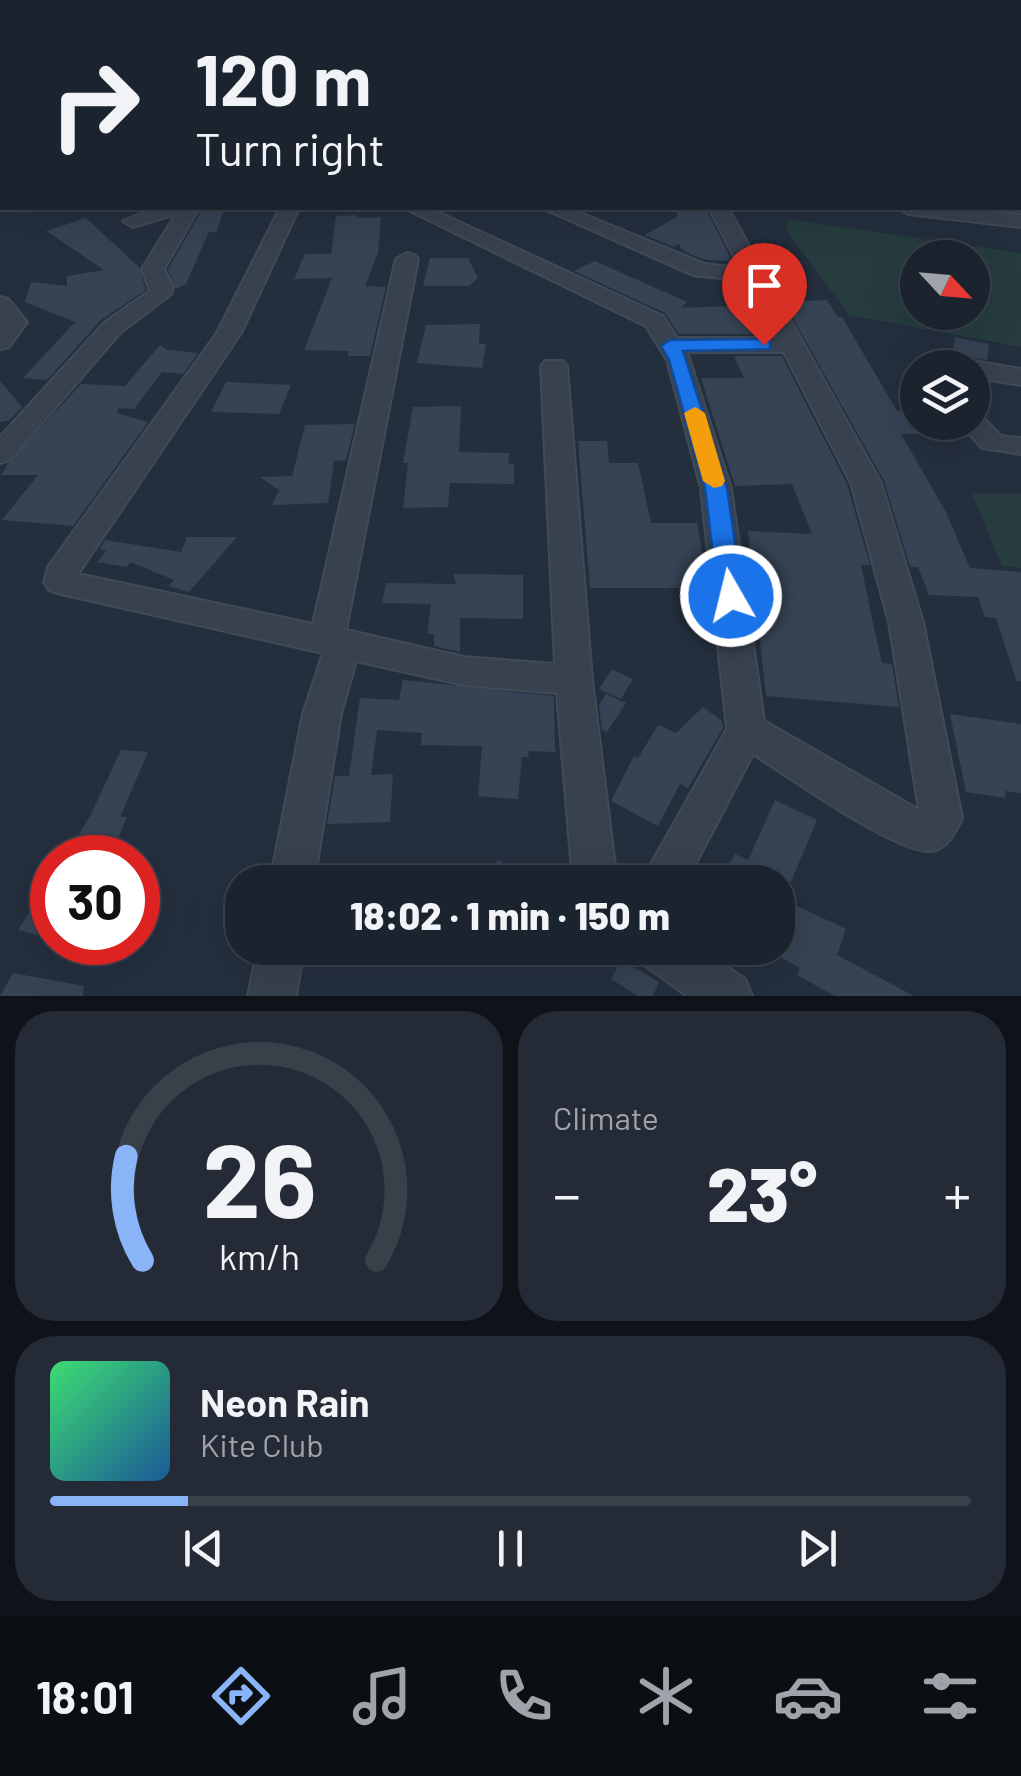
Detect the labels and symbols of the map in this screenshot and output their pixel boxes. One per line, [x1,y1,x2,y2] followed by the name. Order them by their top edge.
[900,240,990,330] north arrow
[722,243,807,346] pin
[679,544,783,648] position arrow
[30,835,160,965] speed limit sign: 30

